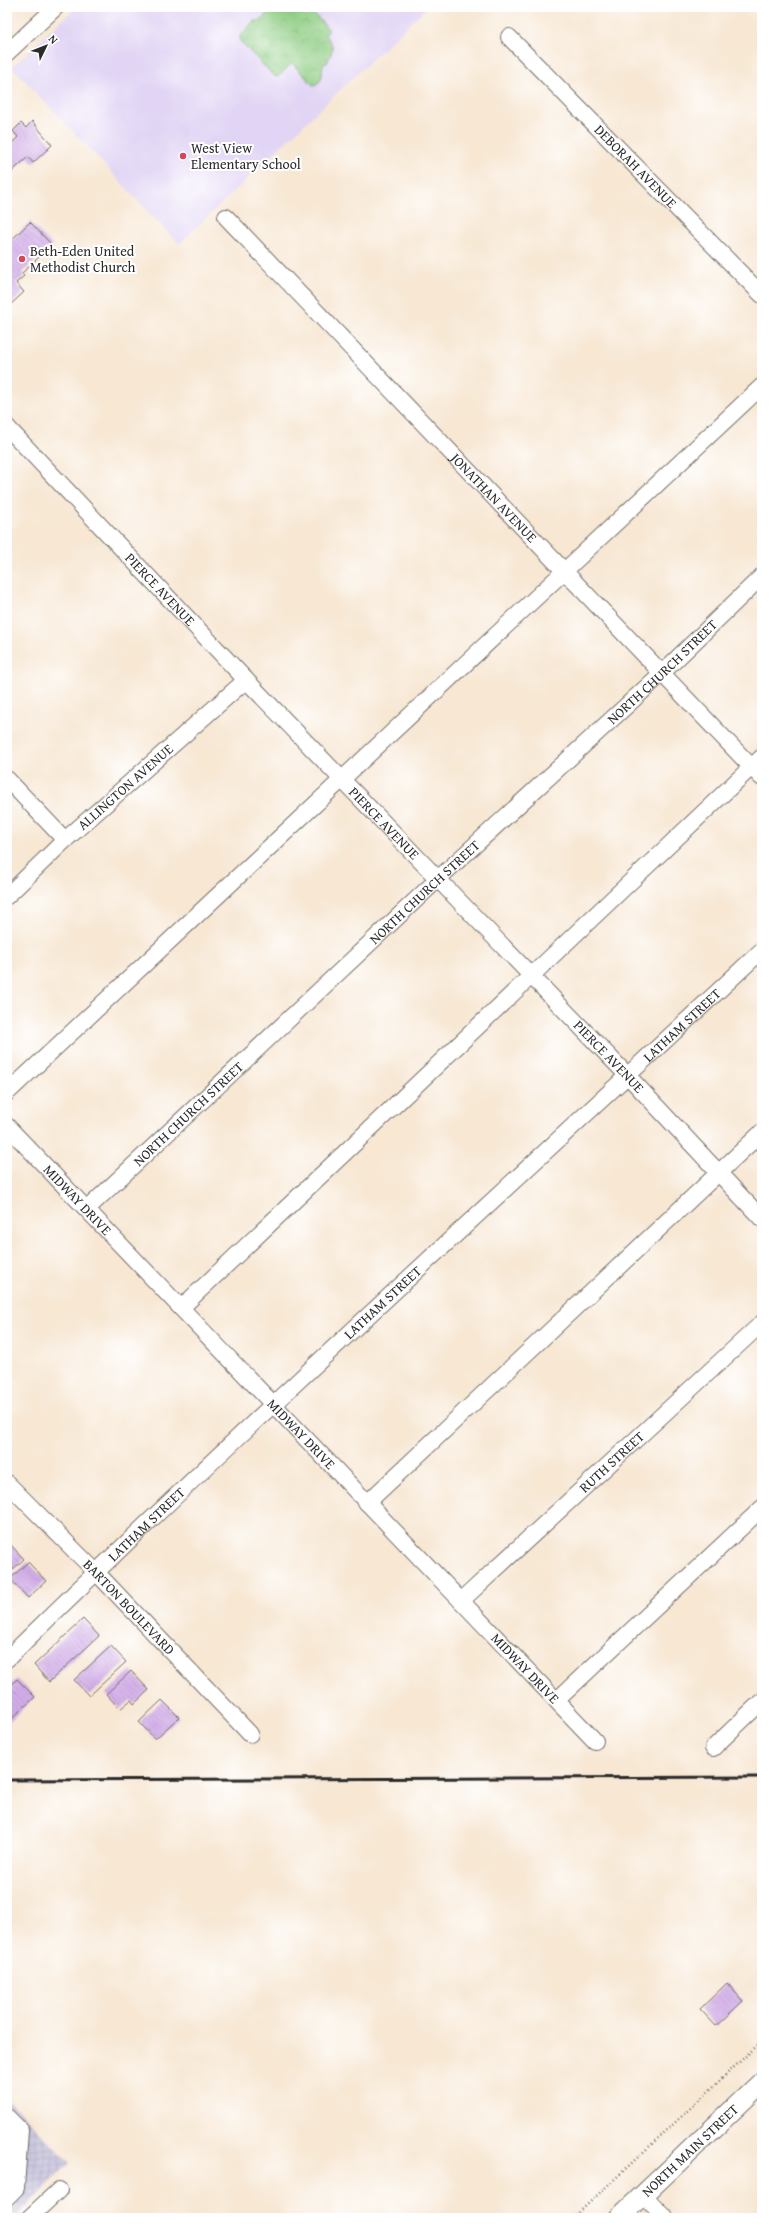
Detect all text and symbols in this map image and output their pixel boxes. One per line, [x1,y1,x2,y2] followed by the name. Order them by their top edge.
[26,26,66,66] north arrow
[45,31,62,48] text: N
[590,120,681,213] street label: DEBORAH AVENUE
[191,138,301,174] place label: West View Elementary School
[178,151,188,161] marker: West View Elementary School
[30,241,136,277] place label: Beth-Eden United Methodist Church
[17,254,27,264] marker: Beth-Eden United Methodist Church
[445,447,542,547] street label: JONATHAN AVENUE
[121,548,200,630] street label: PIERCE AVENUE
[603,615,722,729] street label: NORTH CHURCH STREET
[73,739,177,835] street label: ALLINGTON AVENUE
[344,782,424,864] street label: PIERCE AVENUE
[365,835,484,949] street label: NORTH CHURCH STREET
[639,984,725,1066] street label: LATHAM STREET
[569,1016,649,1097] street label: PIERCE AVENUE
[129,1057,248,1171] street label: NORTH CHURCH STREET
[39,1160,116,1239] street label: MIDWAY DRIVE
[339,1261,426,1344] street label: LATHAM STREET
[263,1394,340,1474] street label: MIDWAY DRIVE
[575,1427,649,1497] street label: RUTH STREET
[103,1482,189,1566] street label: LATHAM STREET
[79,1555,180,1659] street label: BARTON BOULEVARD
[487,1628,564,1708] street label: MIDWAY DRIVE
[637,2099,743,2201] street label: NORTH MAIN STREET

